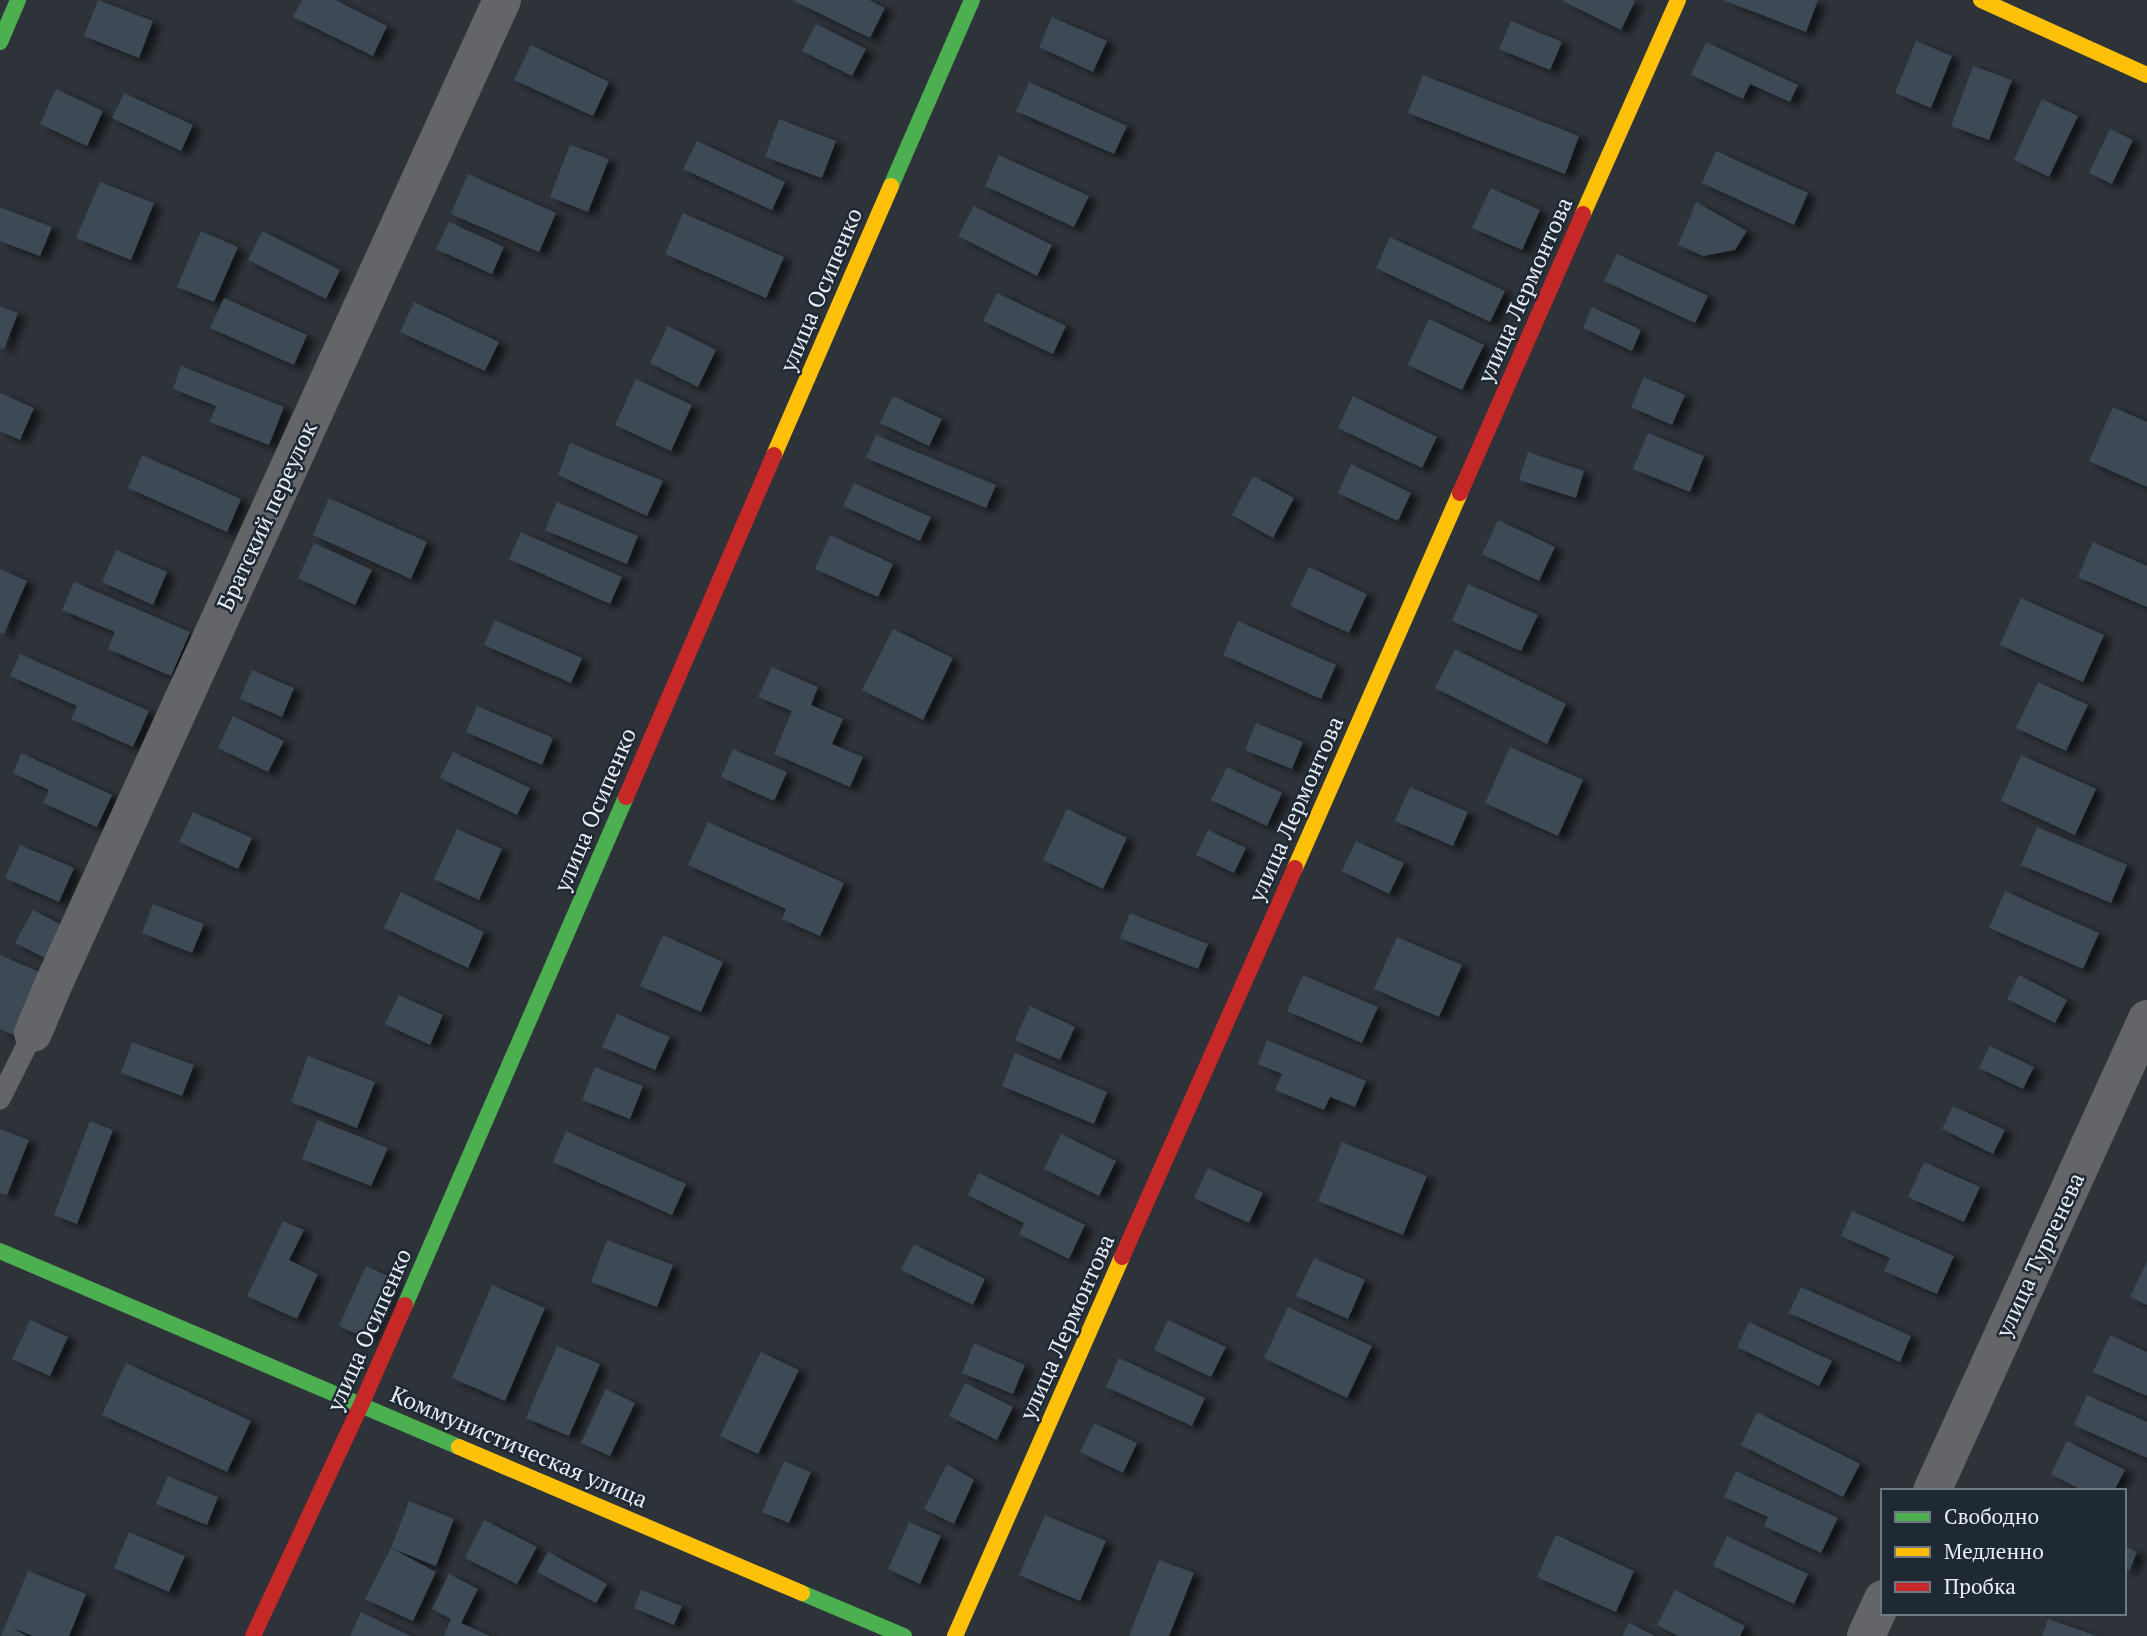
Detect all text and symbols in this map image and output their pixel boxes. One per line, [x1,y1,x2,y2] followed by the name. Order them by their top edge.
[1469,192,1580,388] street label: улица Лермонтова
[772,203,869,378] street label: улица Осипенко
[209,416,324,615] street label: Братский переулок
[1240,711,1351,907] street label: улица Лермонтова
[546,723,643,898] street label: улица Осипенко
[1987,1167,2092,1343] street label: улица Тургенева
[1011,1229,1122,1425] street label: улица Лермонтова
[318,1243,418,1417] street label: улица Осипенко
[386,1378,653,1515] street label: Коммунистическая улица
[1881,1489,2126,1615] legend
[1944,1502,2039,1530] text: Свободно
[1944,1537,2044,1565] text: Медленно
[1944,1572,2016,1600] text: Пробка

